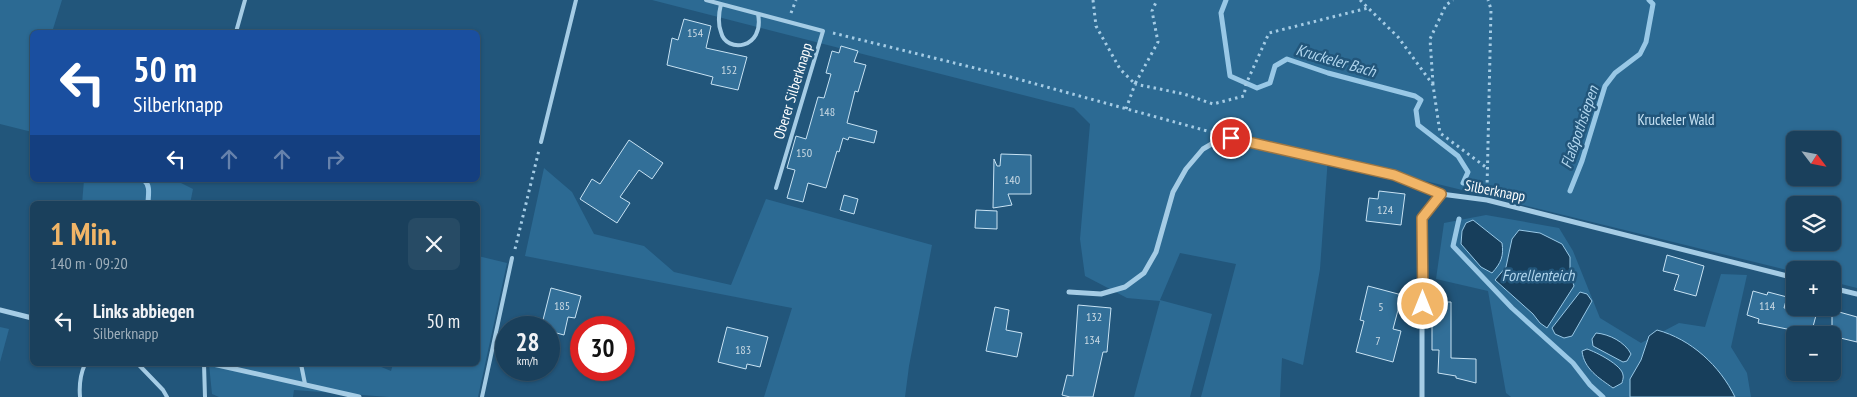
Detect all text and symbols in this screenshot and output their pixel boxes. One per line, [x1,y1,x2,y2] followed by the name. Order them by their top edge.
[687,25,704,40] house number: 154
[1294,39,1379,81] water label: Kruckeler Bach
[769,40,816,141] street label: Oberer Silberknapp
[133,46,197,92] text: 50 m
[50,50,115,115] icon: left
[721,62,737,77] house number: 152
[1556,82,1603,171] water label: Flaßpothsiepen
[133,90,223,118] text: Silberknapp
[819,104,835,119] house number: 148
[1637,110,1715,129] park label: Kruckeler Wald
[1210,117,1252,159] pin
[1217,124,1245,152] icon: arrive
[1786,131,1841,186] north arrow
[1786,131,1841,381] map controls
[162,145,190,173] icon: left
[215,145,243,173] icon: ahead
[268,145,296,173] icon: ahead
[321,145,349,173] icon: right
[796,145,812,160] house number: 150
[1004,172,1020,187] house number: 140
[1463,175,1527,206] street label: Silberknapp
[1786,196,1841,251] button: layers
[1377,202,1394,217] house number: 124
[50,214,117,253] text: 1 Min.
[408,218,460,270] button: close
[50,253,128,273] text: 140 m · 09:20
[1786,261,1841,316] button: +
[1502,265,1575,285] water label: Forellenteich
[1396,277,1448,329] position arrow
[554,298,570,313] house number: 185
[1759,298,1776,313] house number: 114
[93,299,194,323] text: Links abbiegen
[1378,299,1384,314] house number: 5
[50,307,78,335] icon: left
[427,309,460,333] text: 50 m
[1086,309,1102,324] house number: 132
[570,316,635,381] speed limit sign: 30
[93,323,159,343] text: Silberknapp
[516,326,539,358] text: 28
[1786,326,1841,381] button: −
[1084,332,1101,347] house number: 134
[1375,333,1381,348] house number: 7
[735,342,751,357] house number: 183
[517,353,538,368] text: km/h

